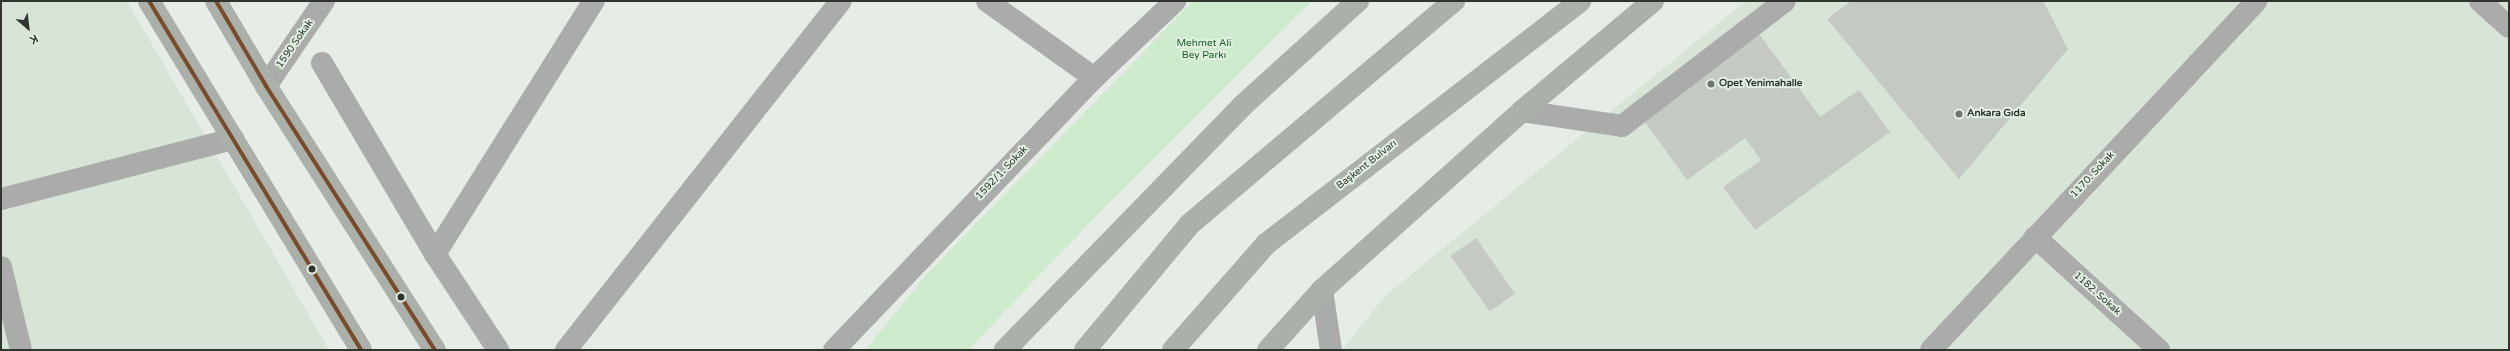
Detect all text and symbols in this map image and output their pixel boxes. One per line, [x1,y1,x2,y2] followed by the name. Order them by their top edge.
[8,8,48,48] north arrow
[274,17,316,71] street label: 1590 Sokak
[28,32,40,47] text: K
[1177,37,1231,60] park label: Mehmet Ali Bey Parkı
[1719,78,1802,90] place label: Opet Yenimahalle
[1706,79,1716,89] marker: Opet Yenimahalle
[1967,108,2025,120] place label: Ankara Gıda
[1954,109,1964,119] marker: Ankara Gıda
[1334,138,1400,192] street label: Başkent Bulvarı
[973,144,1031,202] street label: 1592/1. Sokak
[2068,149,2118,201] street label: 1170. Sokak
[307,264,317,274] unlabelled marker
[2071,270,2123,318] street label: 1182. Sokak
[396,292,406,302] unlabelled marker

